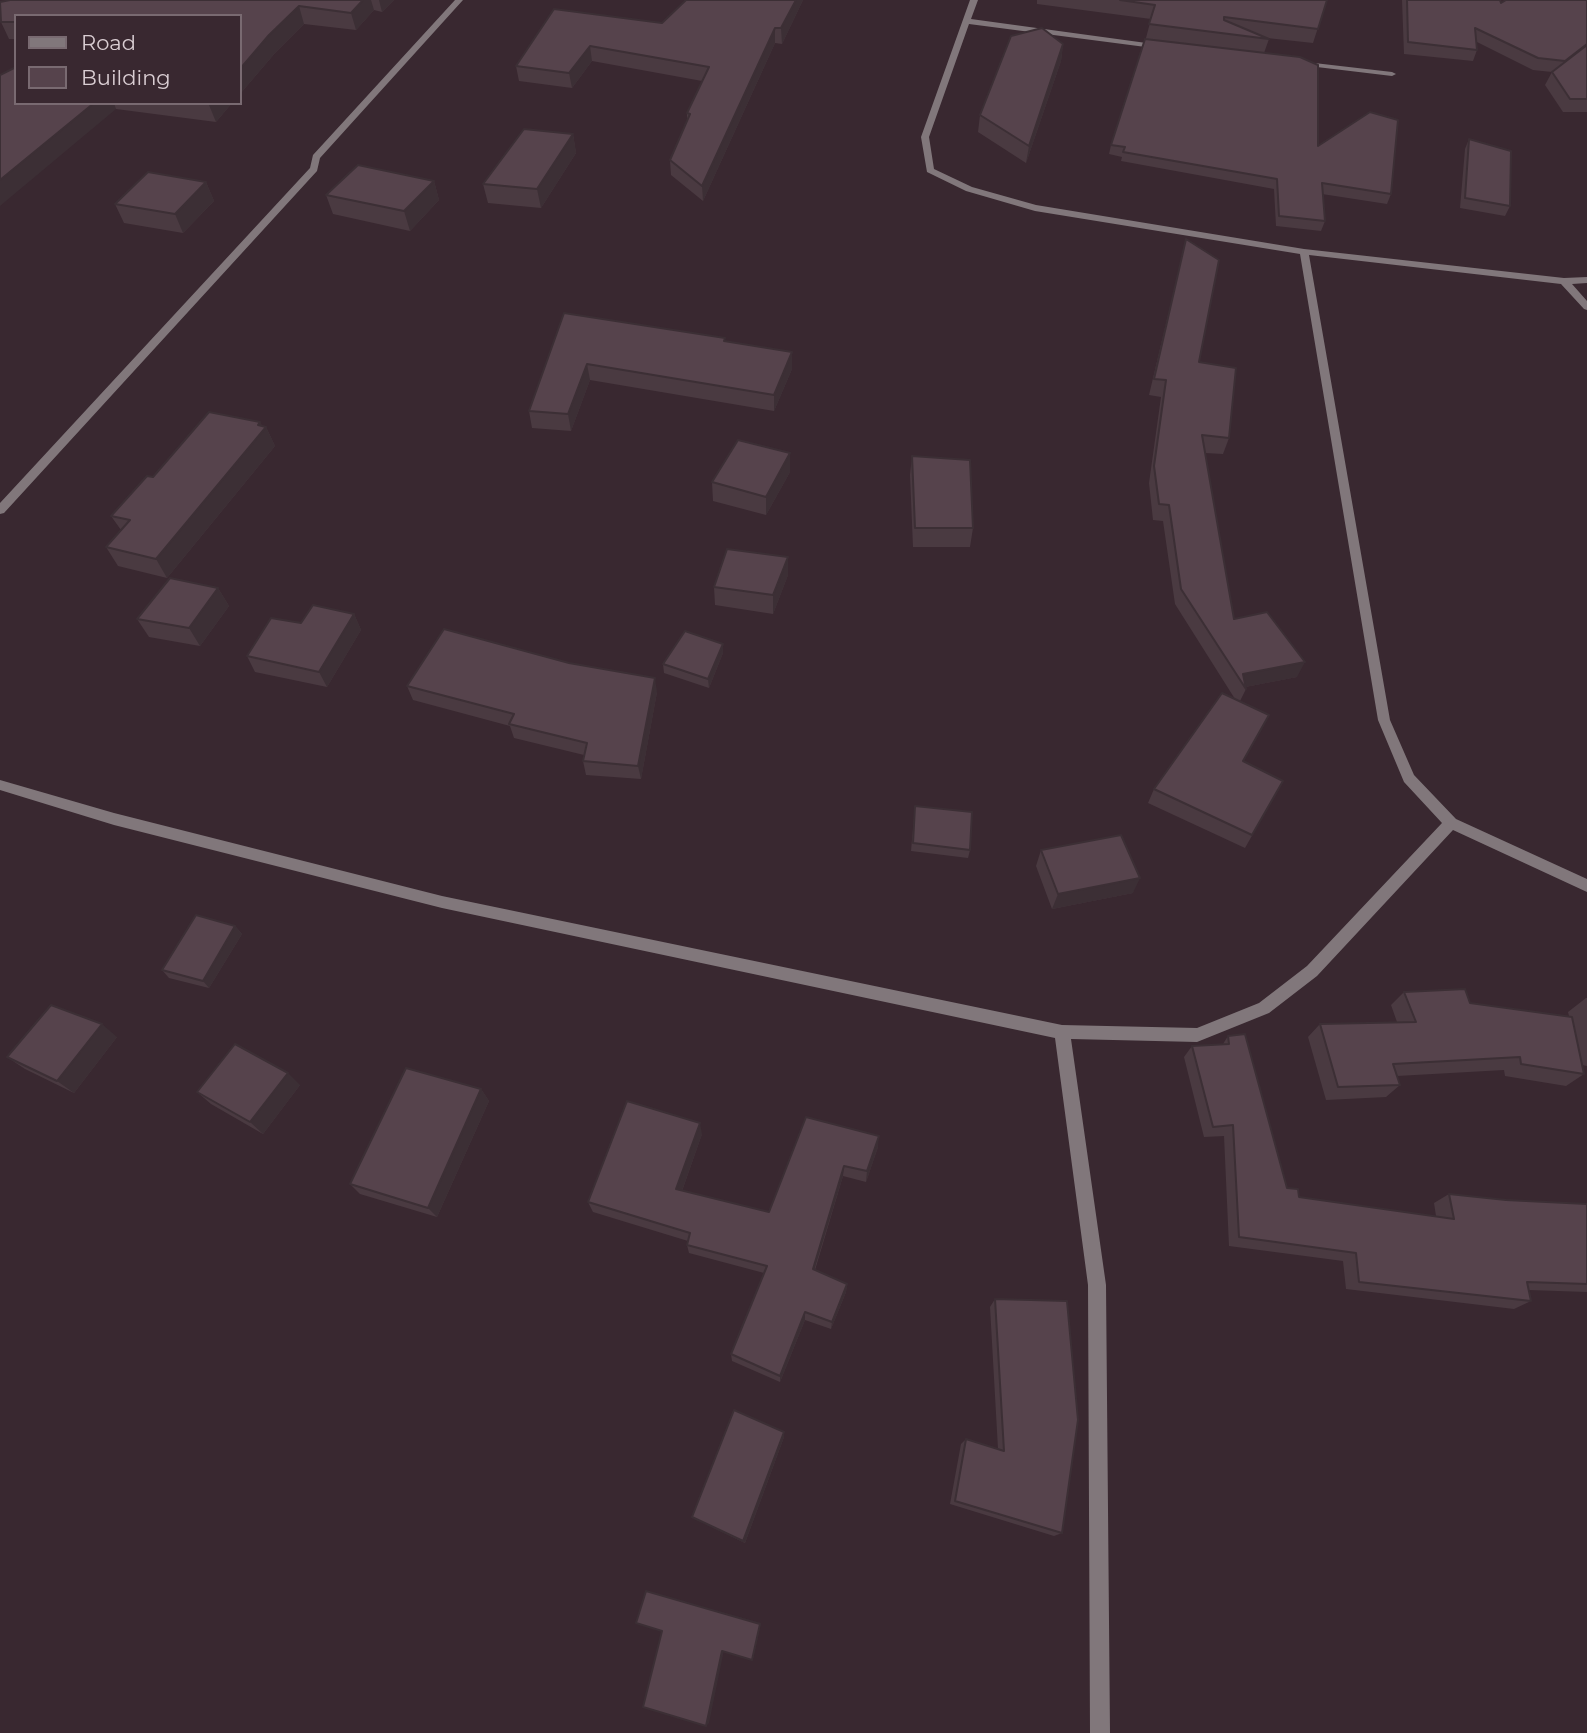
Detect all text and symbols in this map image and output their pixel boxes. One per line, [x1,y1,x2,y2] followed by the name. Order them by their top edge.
[14,14,242,105] legend
[81,30,136,55] text: Road
[81,65,171,90] text: Building

